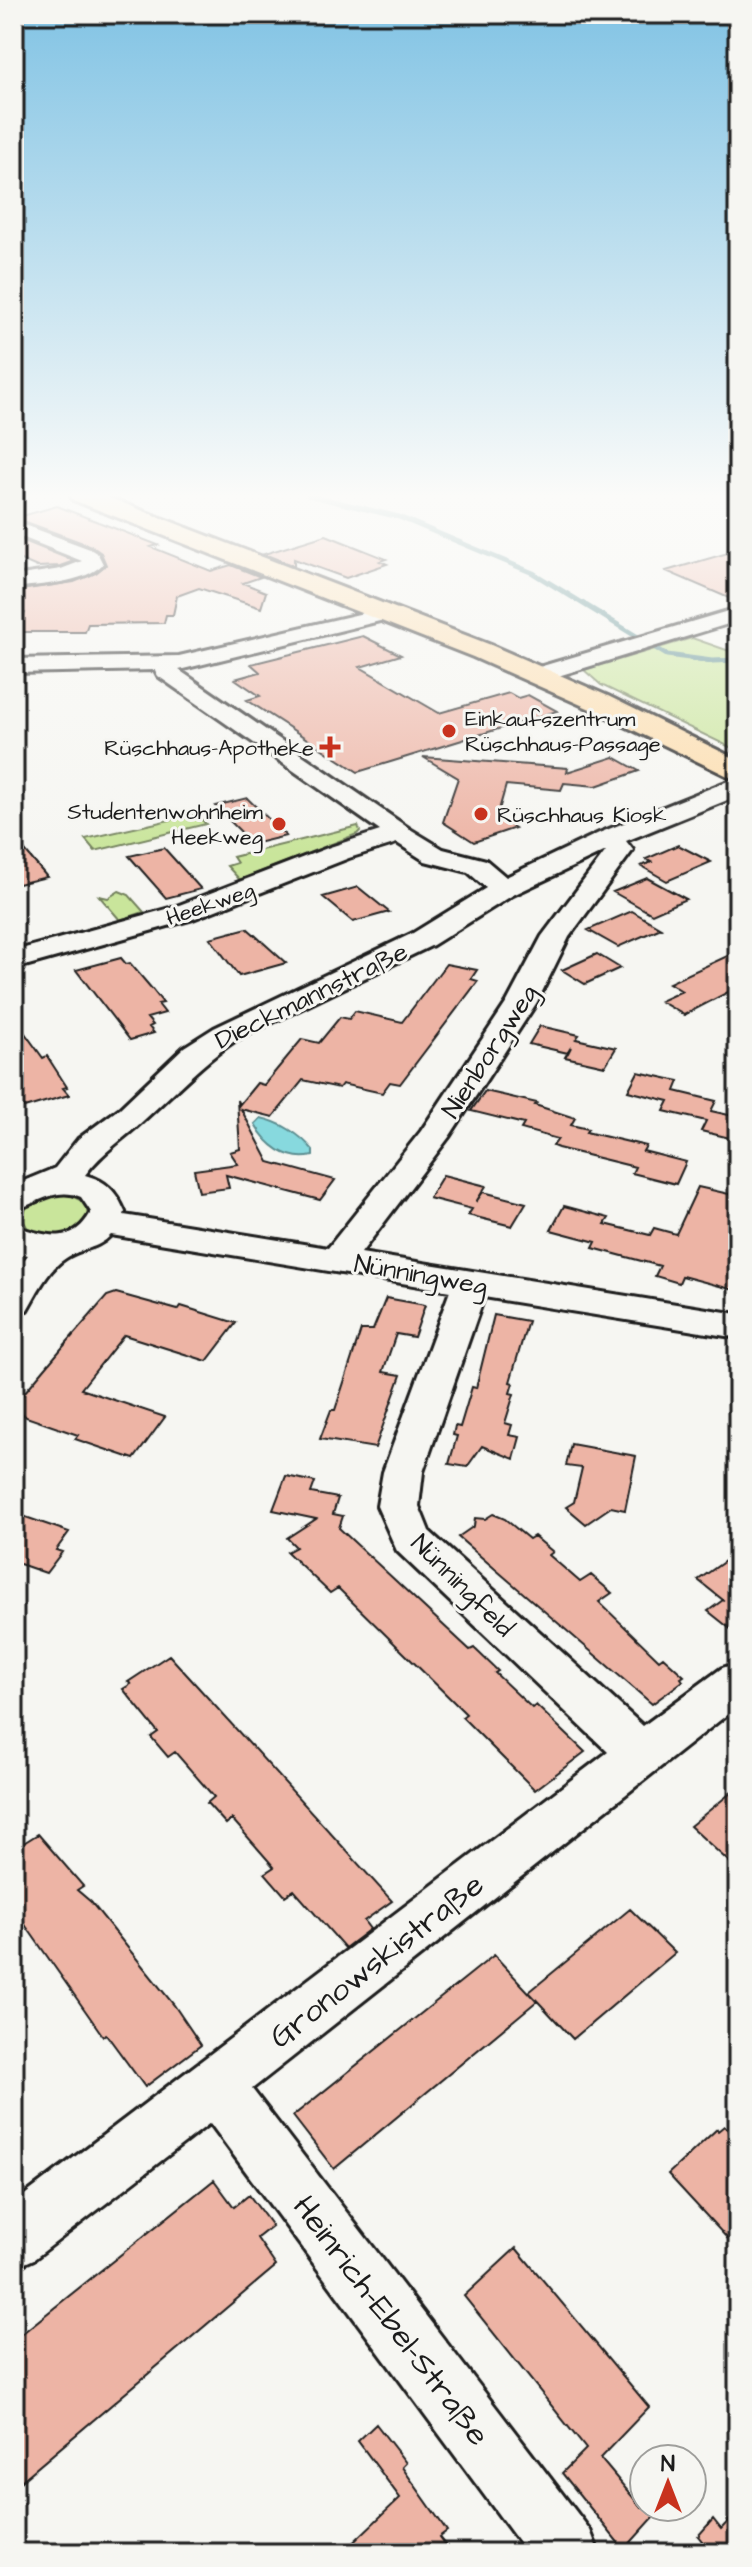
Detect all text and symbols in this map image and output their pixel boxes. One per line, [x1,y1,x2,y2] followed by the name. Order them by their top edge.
[465,704,661,761] place label: Einkaufszentrum Rüschhaus-Passage
[440,722,458,740] marker: Einkaufszentrum Rüschhaus-Passage
[104,733,314,764] place label: Rüschhaus-Apotheke
[321,738,339,756] marker: Rüschhaus-Apotheke
[68,797,263,854] place label: Studentenwohnheim Heekweg
[497,800,667,831] place label: Rüschhaus Kiosk
[472,805,490,823] marker: Rüschhaus Kiosk
[270,815,288,833] marker: Studentenwohnheim Heekweg
[162,875,259,935] street label: Heekweg
[209,934,414,1058] street label: Dieckmannstraße
[433,978,548,1127] street label: Nienborgweg
[351,1246,490,1306] street label: Nünningweg
[401,1526,522,1647] street label: Nünningfeld
[260,1863,494,2059] street label: Gronowskistraße
[282,2186,500,2455] street label: Heinrich-Ebel-Straße
[628,2443,708,2523] north arrow
[661,2449,675,2480] text: N

